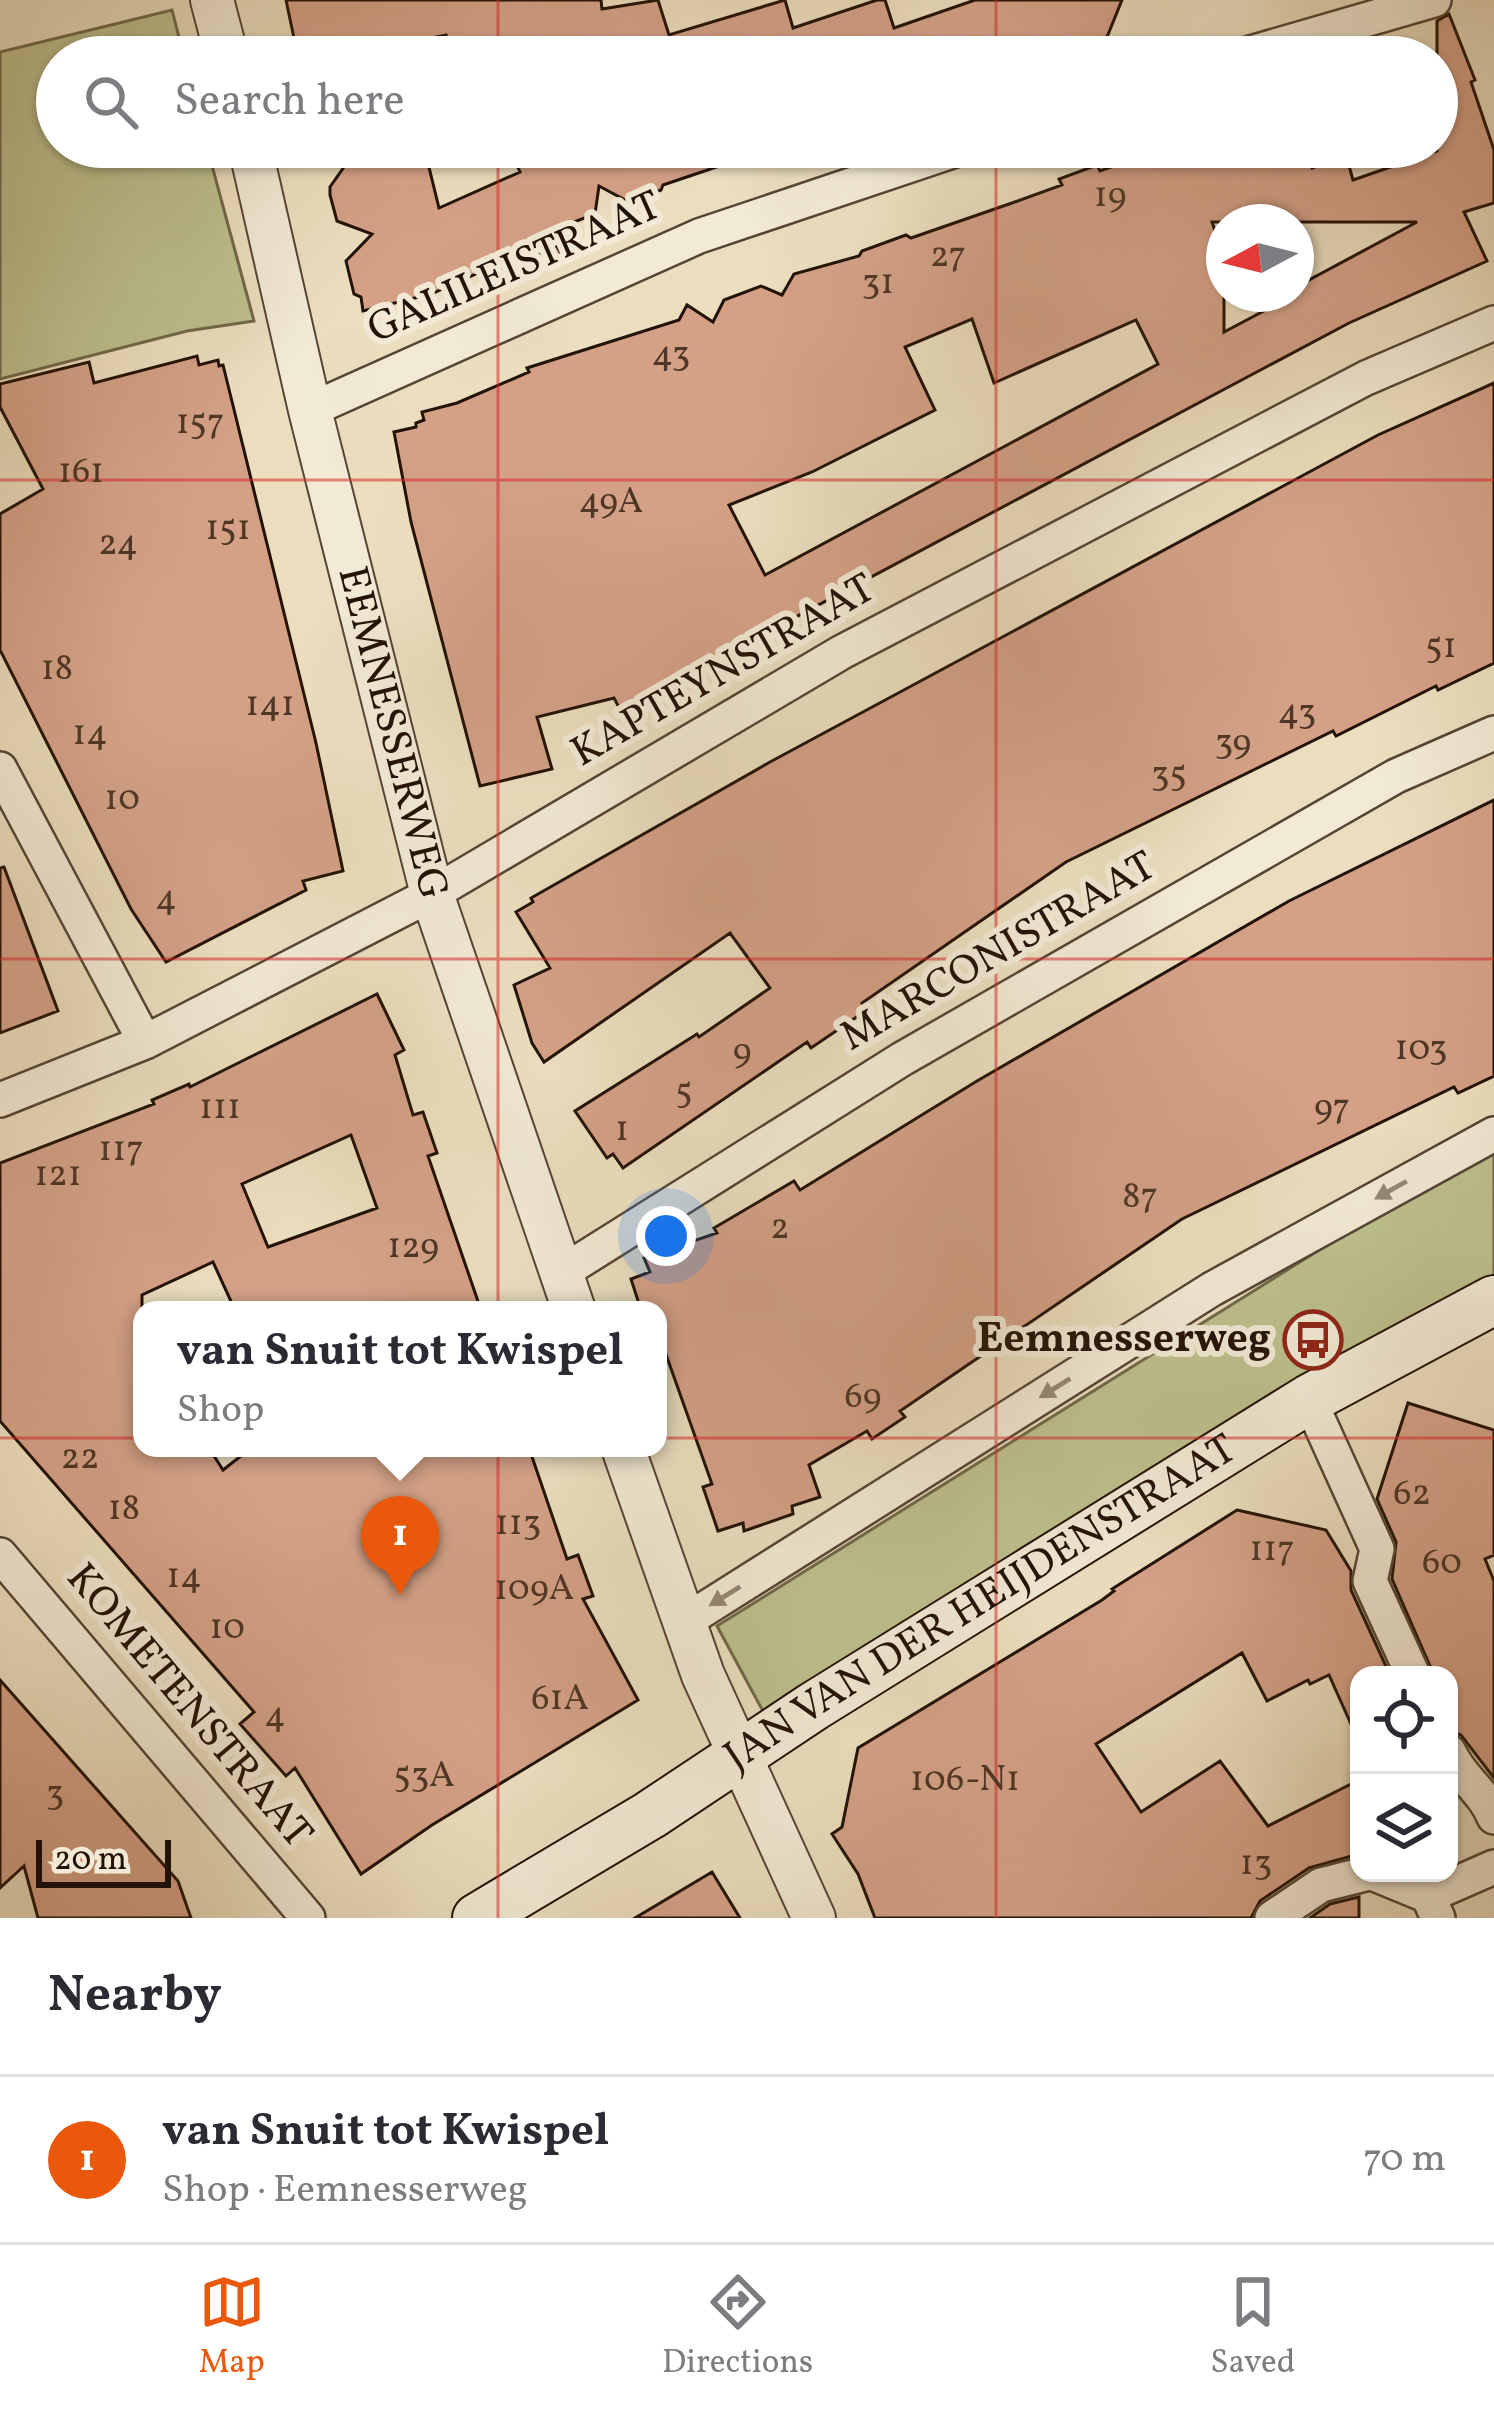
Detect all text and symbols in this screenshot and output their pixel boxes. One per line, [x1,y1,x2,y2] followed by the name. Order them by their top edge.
[36,36,1458,168] search box
[78,69,144,135] icon: search
[174,71,405,134] text: Search here
[1094,172,1126,222] house number: 19
[359,178,671,360] street label: GALILEISTRAAT
[1206,204,1314,312] north arrow
[930,232,966,282] house number: 27
[862,259,894,309] house number: 31
[652,331,690,381] house number: 43
[176,399,224,449] house number: 157
[58,448,104,498] house number: 161
[579,478,643,528] house number: 49A
[205,505,251,555] house number: 151
[98,520,138,570] house number: 24
[321,560,462,906] street label: EEMNESSERWEG
[561,561,887,783] street label: KAPTEYNSTRAAT
[1425,623,1457,673] house number: 51
[41,645,73,695] house number: 18
[245,681,295,731] house number: 141
[1278,689,1316,739] house number: 43
[72,710,108,760] house number: 14
[1215,719,1251,769] house number: 39
[1151,751,1187,801] house number: 35
[104,775,140,825] house number: 10
[830,839,1168,1067] street label: MARCONISTRAAT
[155,875,177,925] house number: 4
[1394,1025,1448,1075] house number: 103
[733,1028,751,1078] house number: 9
[675,1068,693,1118] house number: 5
[199,1084,241,1134] house number: 111
[1314,1084,1350,1134] house number: 97
[615,1106,629,1156] house number: 1
[98,1126,144,1176] house number: 117
[34,1151,82,1201] house number: 121
[1122,1173,1158,1223] house number: 87
[1375,1179,1408,1200] one-way arrow
[770,1204,790,1254] house number: 2
[636,1206,696,1266] your location
[387,1223,439,1273] house number: 129
[133,1301,667,1457] popup
[1282,1309,1344,1371] bus stop icon: Eemnesserweg
[977,1311,1271,1370] place label: Eemnesserweg
[176,1321,624,1384] text: van Snuit tot Kwispel
[845,1373,881,1423] house number: 69
[1039,1376,1072,1398] one-way arrow
[176,1384,264,1438] text: Shop
[713,1421,1248,1787] street label: JAN VAN DER HEIJDENSTRAAT
[61,1434,99,1484] house number: 22
[1393,1470,1431,1520] house number: 62
[108,1485,140,1535] house number: 18
[361,1496,439,1595] pin: 1
[495,1500,541,1550] house number: 113
[1249,1526,1295,1576] house number: 117
[1422,1539,1462,1589] house number: 60
[51,1552,325,1862] street label: KOMETENSTRAAT
[166,1553,202,1603] house number: 14
[494,1565,574,1615] house number: 109A
[709,1584,742,1606] one-way arrow
[209,1604,245,1654] house number: 10
[1350,1666,1458,1882] map controls
[1350,1666,1458,1774] button: locate
[531,1675,589,1725] house number: 61A
[264,1692,286,1742] house number: 4
[393,1752,455,1802] house number: 53A
[910,1756,1020,1806] house number: 106-N1
[46,1770,64,1820] house number: 3
[1350,1774,1458,1882] button: layers
[36,1834,171,1887] scale bar
[54,1838,127,1884] text: 20 m
[1240,1840,1272,1890] house number: 13
[48,1961,222,2032] text: Nearby
[162,2101,609,2164] text: van Snuit tot Kwispel
[79,2133,95,2187] text: 1
[1363,2133,1446,2187] text: 70 m
[162,2164,528,2218] text: Shop · Eemnesserweg
[199,2269,265,2387] tab: Map
[662,2269,813,2387] tab: Directions
[1210,2269,1295,2387] tab: Saved

